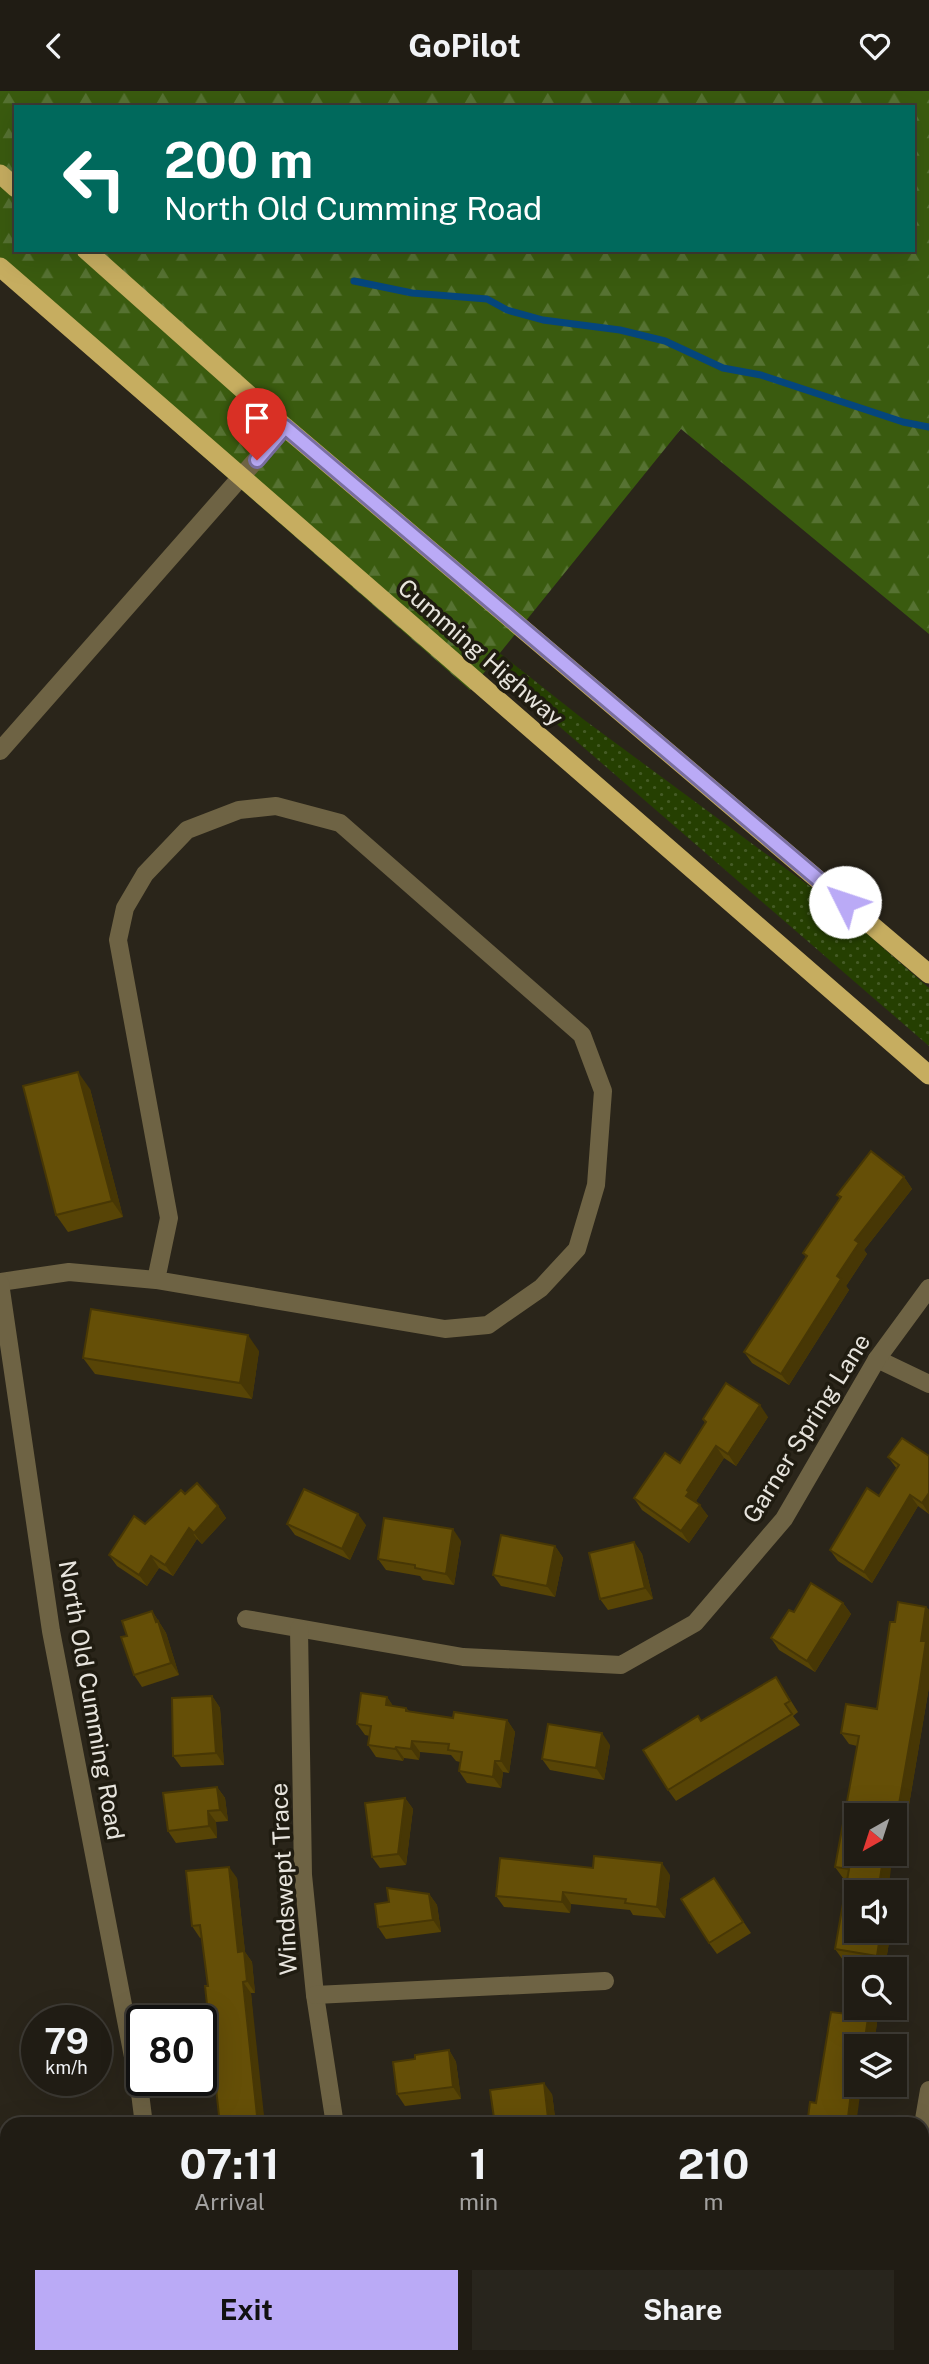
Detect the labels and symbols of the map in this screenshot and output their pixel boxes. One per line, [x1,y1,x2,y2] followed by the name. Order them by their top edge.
[227,388,287,460] pin
[393,573,569,731] street label: Cumming Highway
[808,865,882,939] position arrow
[736,1328,876,1528] street label: Garner Spring Lane
[54,1558,130,1842] street label: North Old Cumming Road
[264,1782,302,1976] street label: Windswept Trace
[844,1803,906,1865] north arrow
[126,2005,217,2096] speed limit sign: 80

